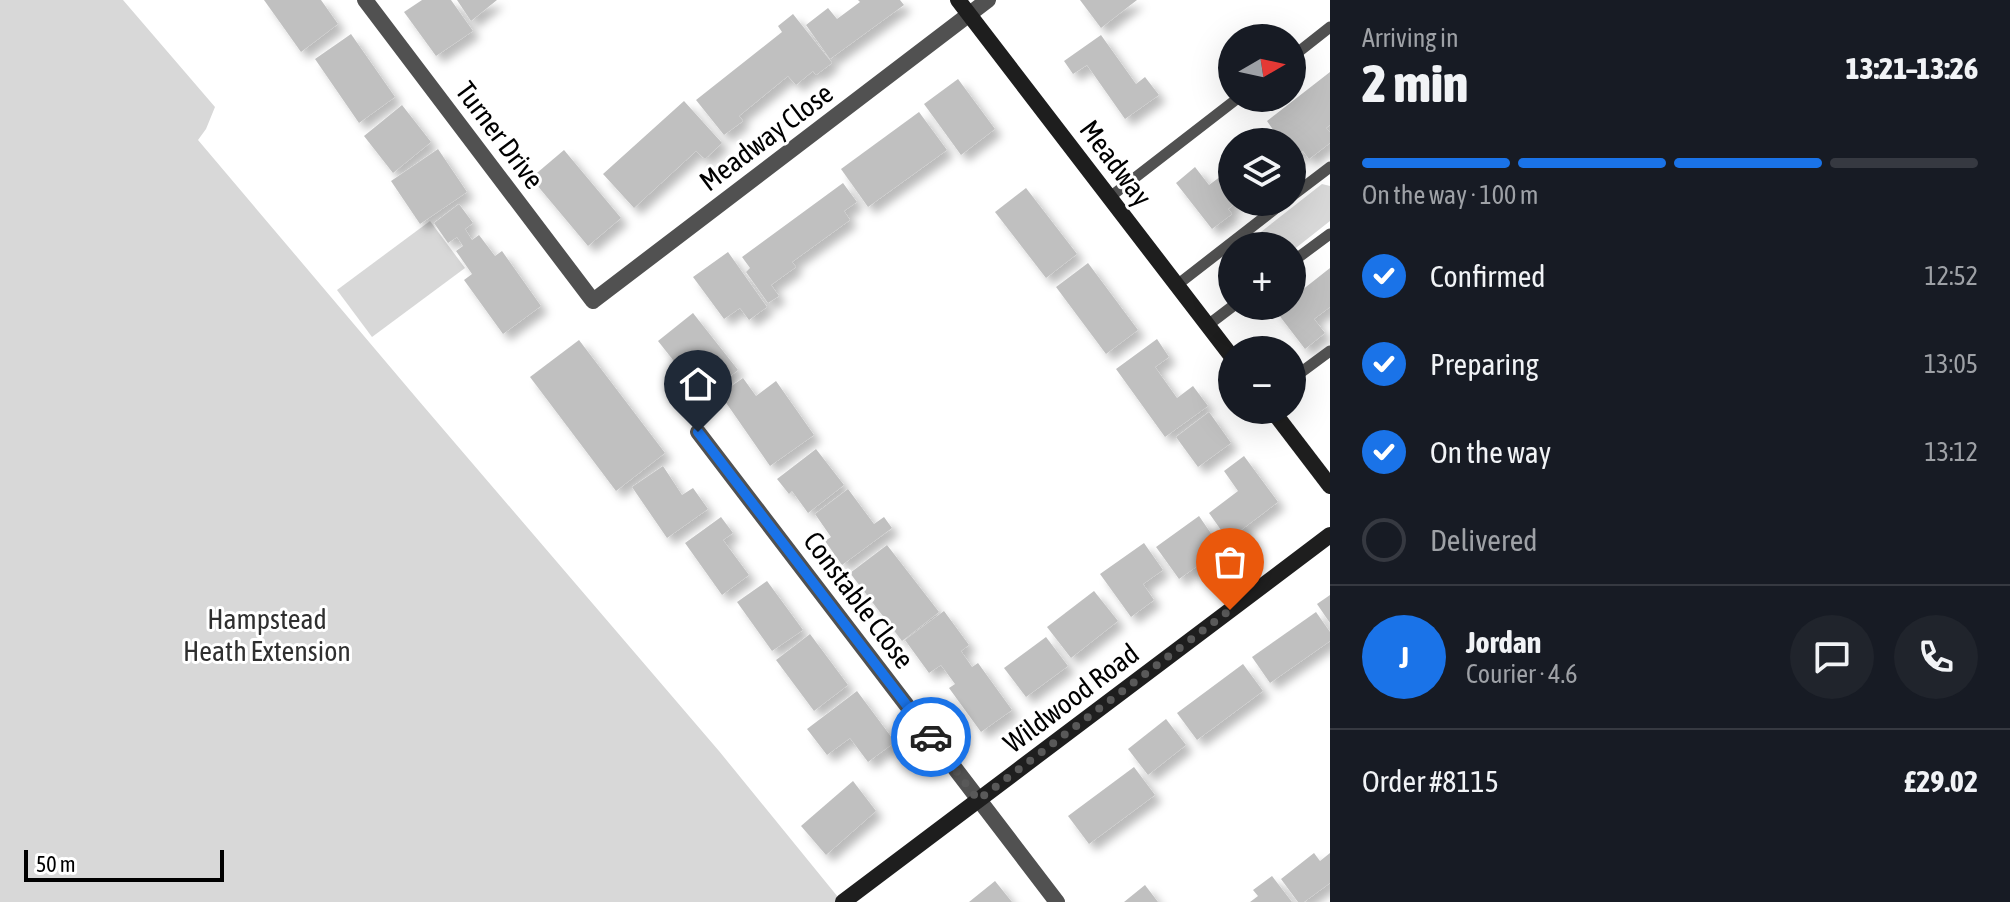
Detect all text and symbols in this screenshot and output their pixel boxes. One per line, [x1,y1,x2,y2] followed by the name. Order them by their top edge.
[1362,23,1459,53] text: Arriving in
[1218,24,1306,112] north arrow
[1218,24,1306,424] map controls
[1846,51,1978,85] text: 13:21–13:26
[1362,53,1468,113] text: 2 min
[449,75,551,195] street label: Turner Drive
[693,77,839,197] street label: Meadway Close
[1074,114,1158,212] street label: Meadway
[1218,128,1306,216] button: layers
[1362,180,1539,210] text: On the way · 100 m
[1218,232,1306,320] button: +
[1362,254,1406,298] icon: check
[1430,259,1545,293] text: Confirmed
[1924,261,1978,291] text: 12:52
[1218,336,1306,424] button: −
[1362,342,1406,386] icon: check
[1430,347,1539,381] text: Preparing
[1924,349,1978,379] text: 13:05
[664,350,732,432] pin
[676,362,720,406] icon: home
[1362,430,1406,474] icon: check
[1430,435,1551,469] text: On the way
[1924,437,1978,467] text: 13:12
[1430,523,1538,557] text: Delivered
[797,525,921,675] street label: Constable Close
[1196,528,1264,610] pin
[1208,540,1252,584] icon: bag
[183,603,351,667] park label: Hampstead Heath Extension
[1790,615,1874,699] button: chat
[1894,615,1978,699] button: phone
[1466,625,1541,659] text: Jordan
[997,637,1145,759] street label: Wildwood Road
[1399,640,1409,674] text: J
[1466,659,1577,689] text: Courier · 4.6
[891,697,971,777] courier
[909,715,953,759] icon: car
[1362,764,1499,798] text: Order #8115
[1904,764,1978,798] text: £29.02
[24,846,224,882] scale bar
[36,851,76,877] text: 50 m

